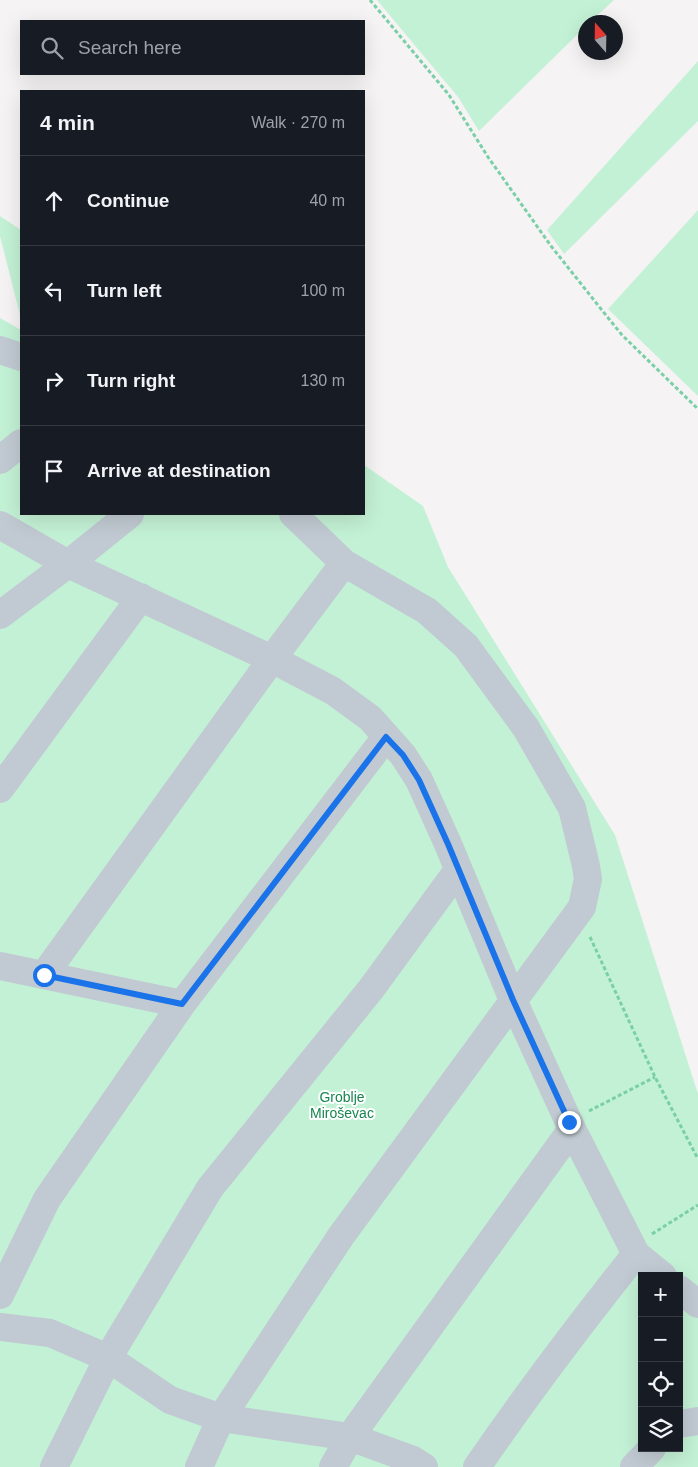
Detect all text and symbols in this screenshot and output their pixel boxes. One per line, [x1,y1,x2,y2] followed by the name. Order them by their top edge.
[578,15,623,60] north arrow
[20,20,365,75] search box
[38,34,66,62] icon: search
[78,37,182,58] text: Search here
[40,111,95,134] text: 4 min
[251,114,345,131] text: Walk · 270 m
[40,187,68,215] icon: ahead
[87,190,169,211] text: Continue
[309,192,345,209] text: 40 m
[40,277,68,305] icon: left
[87,280,162,301] text: Turn left
[301,282,345,299] text: 100 m
[40,367,68,395] icon: right
[87,370,175,391] text: Turn right
[301,372,345,389] text: 130 m
[40,457,68,485] icon: arrive
[87,460,271,481] text: Arrive at destination
[33,964,56,987] route start
[310,1089,374,1121] park label: Groblje Miroševac
[558,1111,581,1134] route end
[638,1272,683,1452] map controls
[638,1272,683,1317] button: +
[638,1317,683,1362] button: −
[638,1362,683,1407] button: locate
[638,1407,683,1452] button: layers

